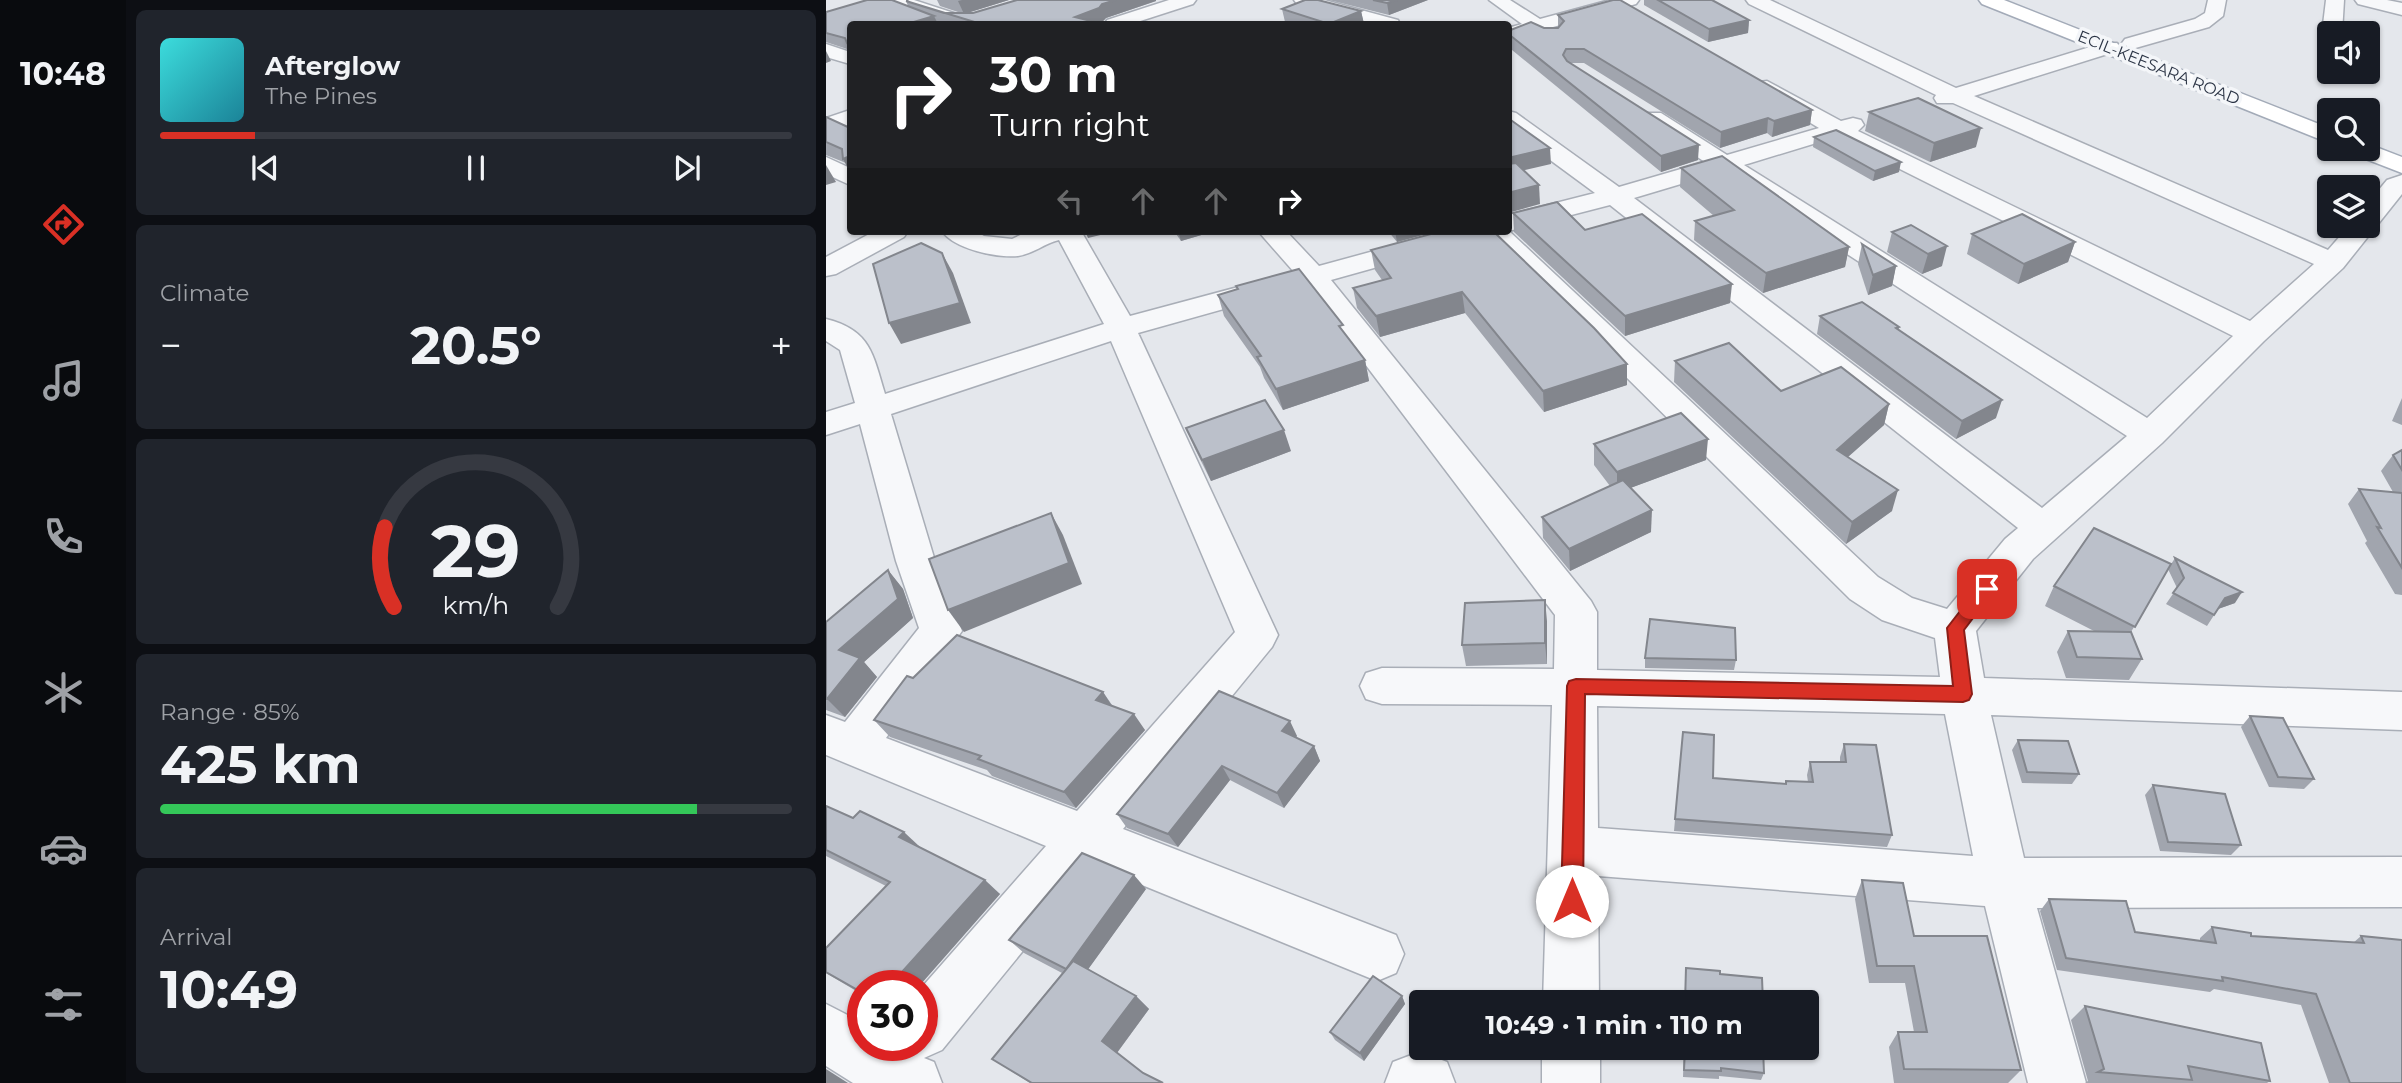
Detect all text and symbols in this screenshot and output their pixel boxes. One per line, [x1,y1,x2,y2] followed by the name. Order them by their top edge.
[2317,21,2380,238] map controls
[2317,21,2380,84] button: sound
[2075,26,2243,109] street label: ECIL-KEESARA ROAD
[990,45,1118,104] text: 30 m
[875,49,966,140] icon: right
[265,50,400,82] text: Afterglow
[20,54,106,93] text: 10:48
[265,82,377,110] text: The Pines
[2317,98,2380,161] button: search
[990,105,1150,144] text: Turn right
[246,149,284,187] icon: previous
[457,149,495,187] icon: pause
[668,149,706,187] icon: next
[2317,175,2380,238] button: layers
[1051,182,1089,220] icon: left
[1124,182,1162,220] icon: ahead
[1197,182,1235,220] icon: ahead
[1270,182,1308,220] icon: right
[39,200,88,249] icon: directions
[160,279,249,307] text: Climate
[410,314,542,377] text: 20.5°
[160,322,182,369] text: −
[770,322,792,369] text: +
[39,356,88,405] icon: music
[431,508,521,596] text: 29
[39,512,88,561] icon: phone
[1957,559,2017,619] pin
[1968,570,2006,608] icon: arrive
[443,590,509,620] text: km/h
[39,668,88,717] icon: climate
[160,698,300,726] text: Range · 85%
[160,733,361,796] text: 425 km
[39,824,88,873] icon: car
[1535,864,1609,938] position arrow
[160,923,233,951] text: Arrival
[160,958,298,1021] text: 10:49
[847,970,938,1061] speed limit sign: 30
[39,980,88,1029] icon: filters
[1485,1009,1743,1041] text: 10:49 · 1 min · 110 m

